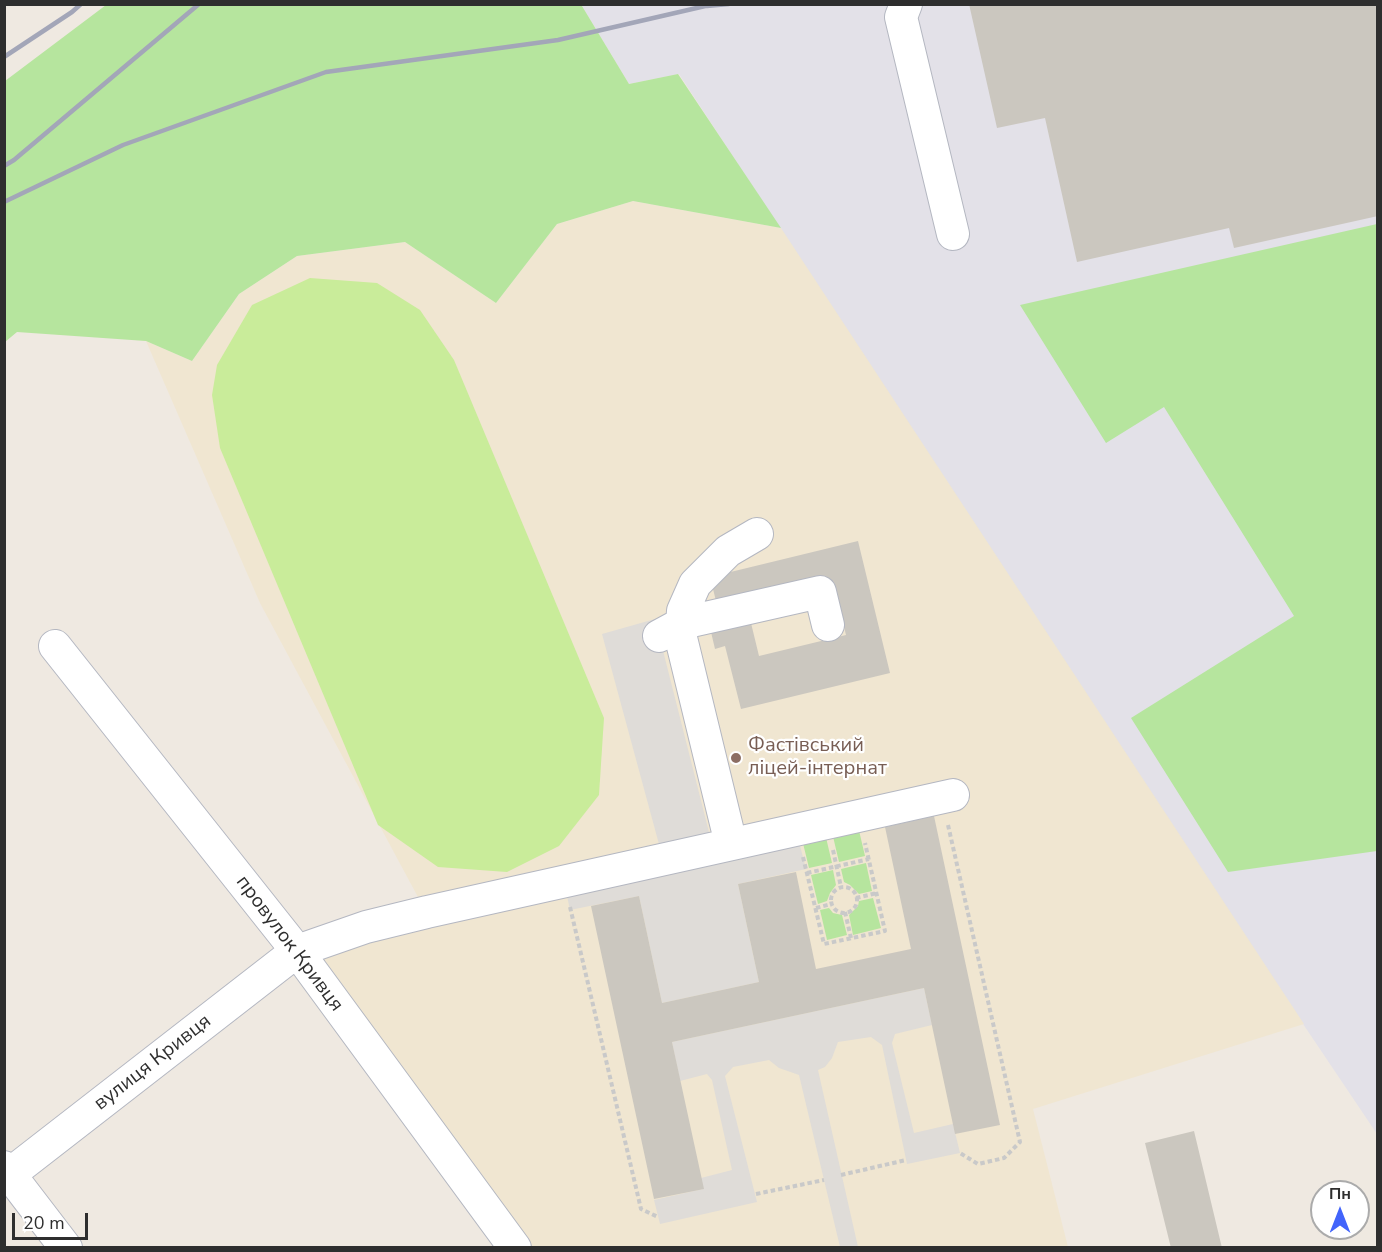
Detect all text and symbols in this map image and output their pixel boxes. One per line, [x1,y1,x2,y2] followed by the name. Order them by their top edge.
[748,734,887,781] place label: Фастівський ліцей-інтернат
[729,751,743,765] marker: Фастівський ліцей-інтернат
[230,871,348,1017] street label: провулок Кривця
[90,1010,216,1116] street label: вулиця Кривця
[1310,1180,1370,1240] north arrow
[1329,1183,1351,1205] text: Пн
[15,1201,92,1239] scale bar
[23,1211,65,1235] text: 20 m

